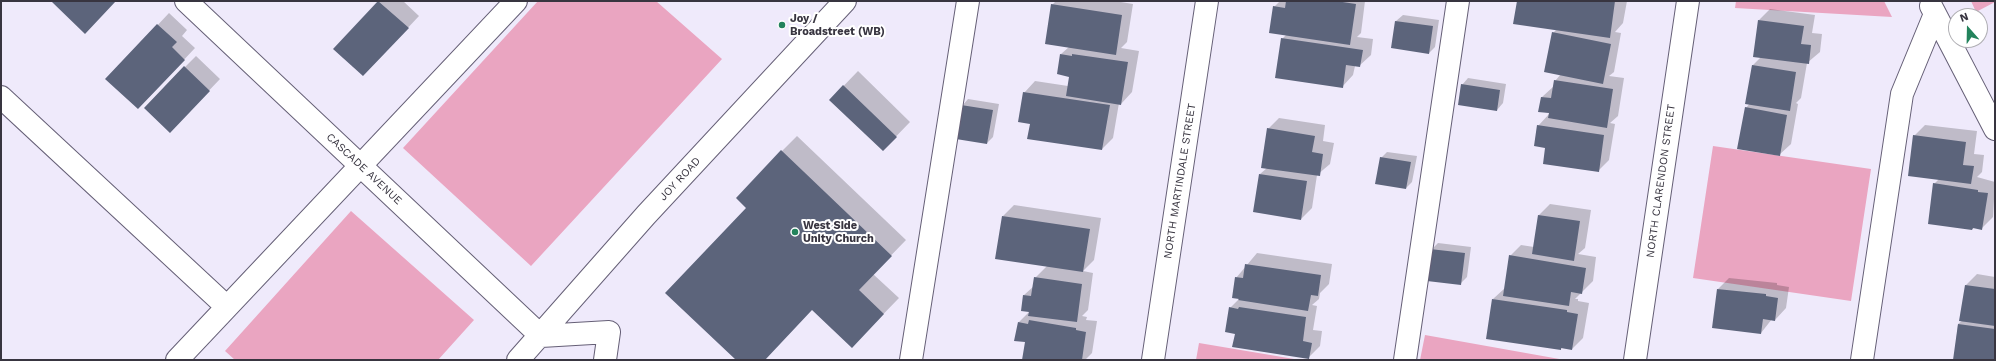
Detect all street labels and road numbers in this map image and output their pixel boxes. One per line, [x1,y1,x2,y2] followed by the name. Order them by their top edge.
[1161,102,1199,260] street label: NORTH MARTINDALE STREET
[1644,103,1678,259] street label: NORTH CLARENDON STREET
[323,130,405,208] street label: CASCADE AVENUE
[657,154,703,204] street label: JOY ROAD

